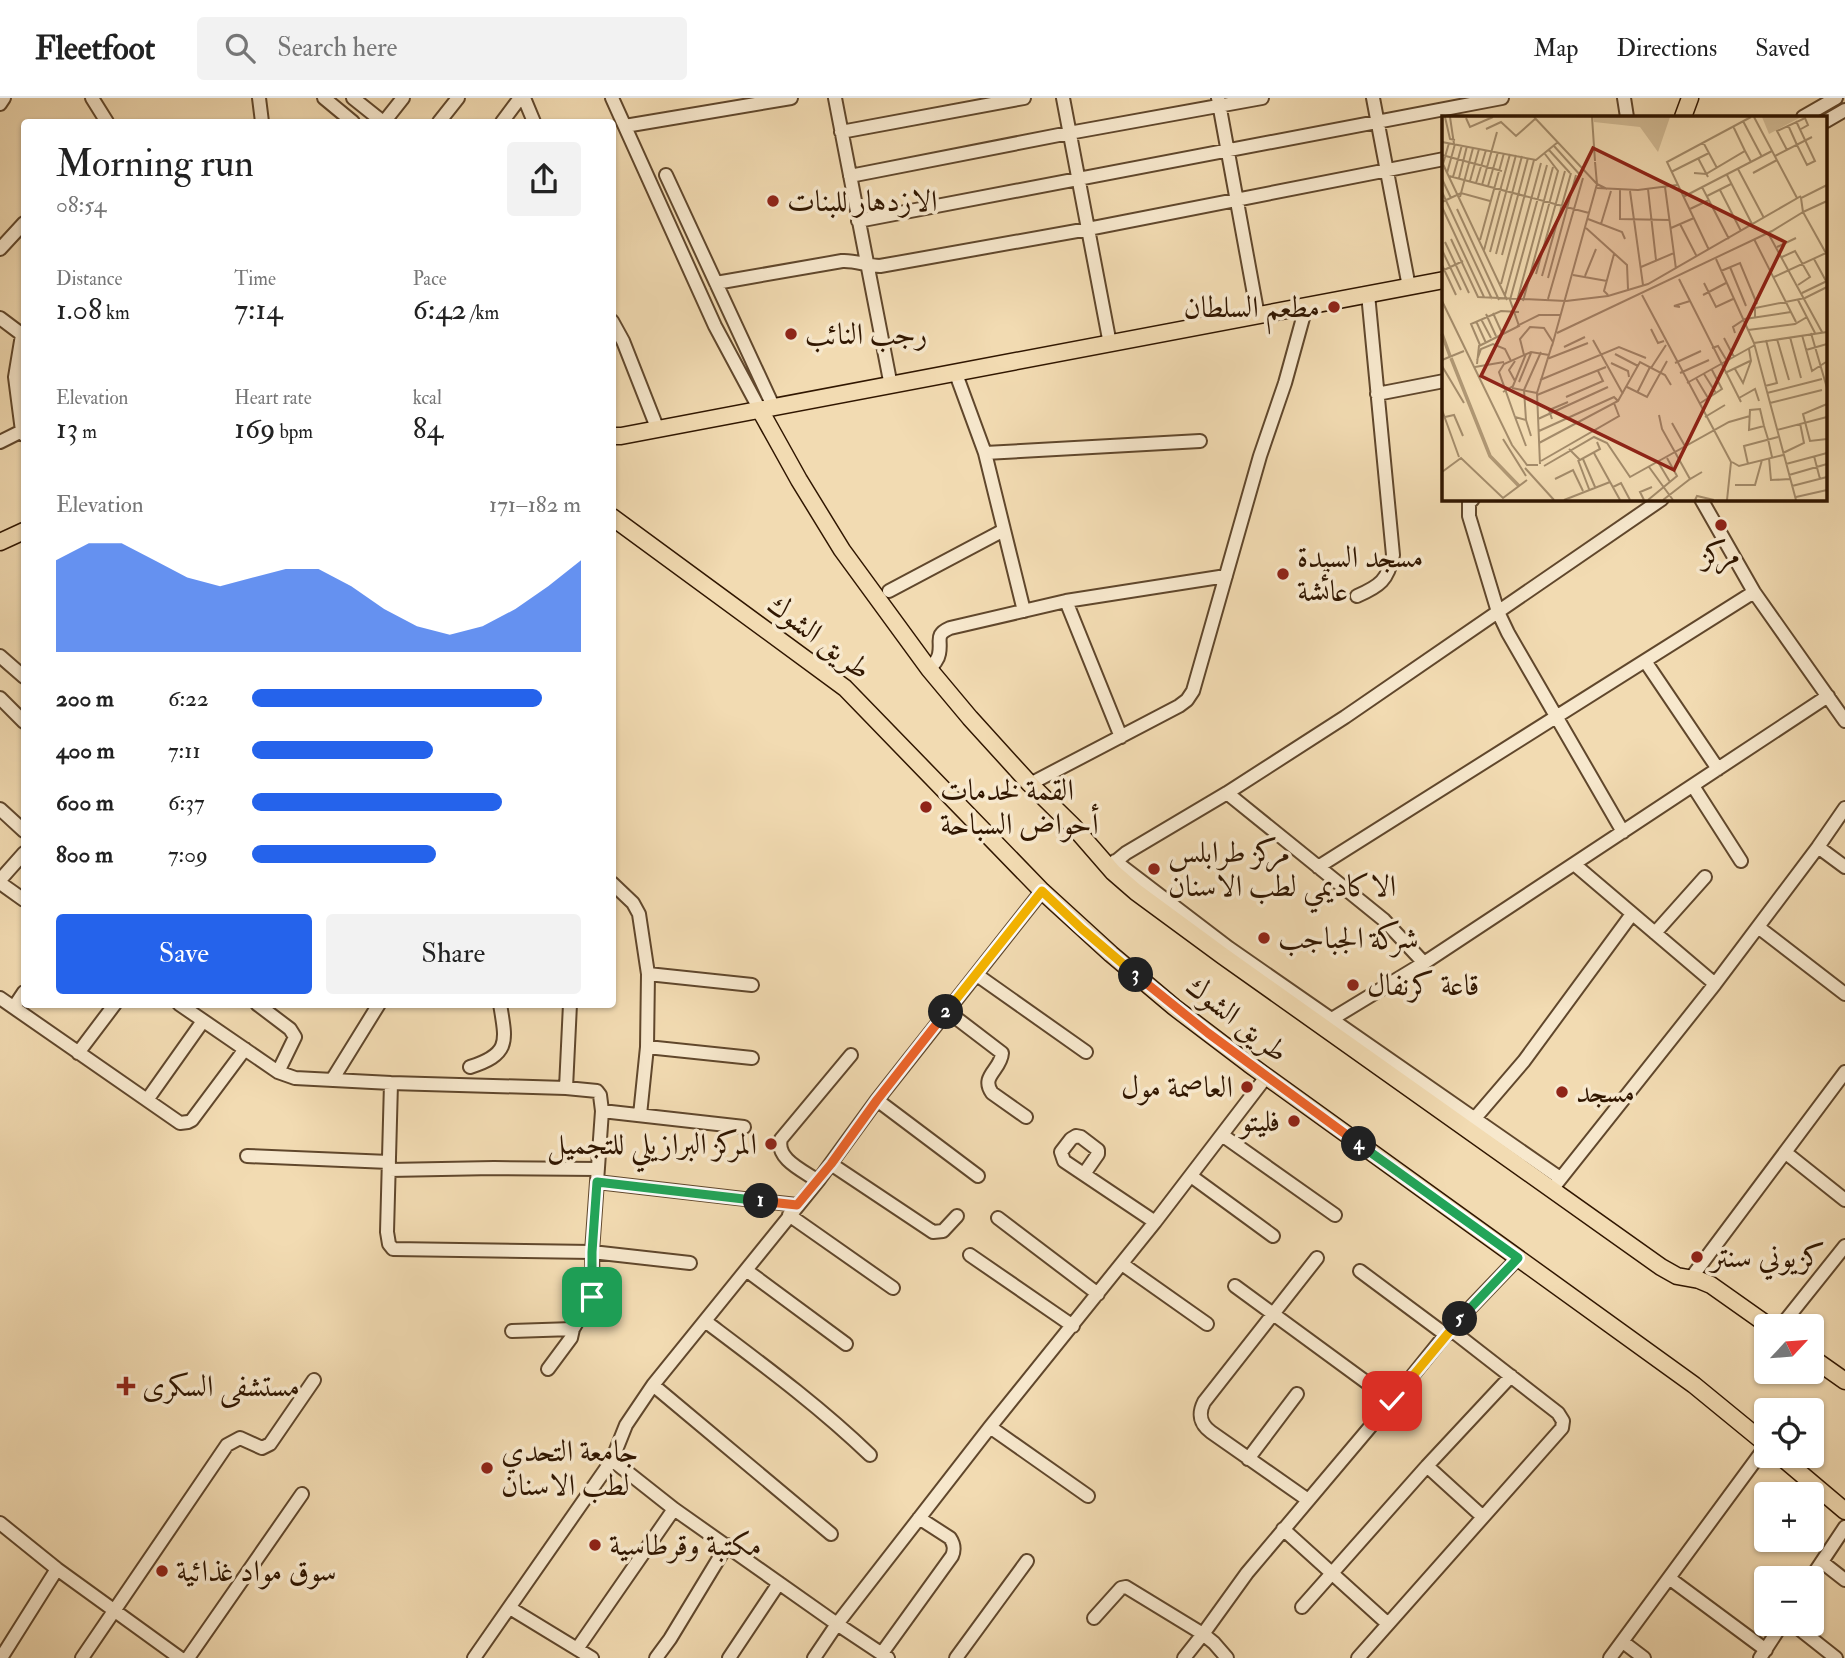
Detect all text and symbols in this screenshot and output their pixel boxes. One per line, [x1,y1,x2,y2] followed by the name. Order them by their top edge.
[197,17,687,80] search box
[35,28,155,69] text: Fleetfoot
[221,29,259,67] icon: search
[277,32,397,64] text: Search here
[1533,33,1578,64] text: Map
[1616,33,1717,64] text: Directions
[1755,33,1810,64] text: Saved
[1442,116,1828,500] inset map
[56,140,254,188] text: Morning run
[507,142,581,216] button: share
[787,183,938,220] place label: الازدهار للبنات
[56,190,106,219] text: 08:54
[765,193,781,209] marker: الازدهار للبنات
[56,267,122,291] text: Distance
[234,267,276,291] text: Time
[413,267,447,291] text: Pace
[1184,289,1320,335] place label: مطعم السلطان
[56,291,102,328] text: 1.08
[234,291,282,328] text: 7:14
[413,291,467,328] text: 6:42
[1326,299,1342,315] marker: مطعم السلطان
[102,301,130,325] text: km
[467,301,499,325] text: /km
[805,316,928,353] place label: رجب النائب
[783,326,799,342] marker: رجب النائب
[56,386,128,410] text: Elevation
[234,386,312,410] text: Heart rate
[413,386,442,410] text: kcal
[56,410,78,447] text: 13
[234,410,275,447] text: 169
[413,410,443,447] text: 84
[78,420,97,444] text: m
[275,420,313,444] text: bpm
[56,490,144,519] text: Elevation
[489,490,581,519] text: 171–182 m
[1713,517,1729,533] marker: مركز
[1699,536,1740,575] place label: مركز
[1297,539,1424,610] place label: مسجد السيدة عائشة
[1275,566,1291,582] marker: مسجد السيدة عائشة
[760,586,878,688] street label: طريق الشوك
[56,684,114,713] text: 200 m
[168,684,209,713] text: 6:22
[56,736,115,765] text: 400 m
[168,736,201,765] text: 7:11
[940,772,1099,843] place label: القمة لخدمات أحواض السباحة
[56,788,114,817] text: 600 m
[168,788,205,817] text: 6:37
[918,799,934,815] marker: القمة لخدمات أحواض السباحة
[1168,834,1396,914] place label: مركز طرابلس الاكاديمي لطب الاسنان
[56,840,113,869] text: 800 m
[168,840,208,869] text: 7:09
[1146,861,1162,877] marker: مركز طرابلس الاكاديمي لطب الاسنان
[56,914,312,994] button: Save
[326,914,581,994] button: Share
[1278,920,1419,958] place label: شركة الجباجب
[1256,930,1272,946] marker: شركة الجباجب
[1118,958,1154,992] pin: 3
[1132,962,1139,986] text: 3
[1178,967,1296,1071] street label: طريق الشوك
[1367,967,1479,1004] place label: قاعة كرنفال
[1345,977,1361,993] marker: قاعة كرنفال
[928,995,964,1030] pin: 2
[941,999,950,1023] text: 2
[1121,1069,1233,1106] place label: العاصمة مول
[1576,1074,1635,1111] place label: مسجد
[1239,1079,1255,1095] marker: العاصمة مول
[1554,1084,1570,1100] marker: مسجد
[1237,1103,1280,1140] place label: فليتو
[1286,1113,1302,1129] marker: فليتو
[547,1126,757,1173] place label: المركز البرازيلي للتجميل
[1342,1126,1376,1162] pin: 4
[1353,1131,1364,1155] text: 4
[763,1136,779,1152] marker: المركز البرازيلي للتجميل
[744,1184,778,1218] pin: 1
[757,1188,764,1212] text: 1
[1708,1239,1825,1281] place label: كزيوني سنتر
[1689,1249,1705,1265] marker: كزيوني سنتر
[562,1267,622,1327] pin
[573,1278,611,1316] icon: arrive
[1442,1302,1478,1336] pin: 5
[1455,1306,1464,1330] text: 5
[1754,1314,1824,1384] north arrow
[1754,1314,1824,1636] map controls
[142,1368,300,1408] place label: مستشفى السكرى
[1362,1371,1422,1431] pin
[116,1376,136,1396] marker: مستشفى السكرى
[1373,1382,1411,1420] icon: check
[1754,1398,1824,1468] button: locate
[501,1433,639,1504] place label: جامعة التحدي لطب الاسنان
[479,1460,495,1476] marker: جامعة التحدي لطب الاسنان
[1754,1482,1824,1552] button: +
[609,1527,761,1564] place label: مكتبة وقرطاسية
[587,1537,603,1553] marker: مكتبة وقرطاسية
[176,1553,336,1590] place label: سوق مواد غذائية
[154,1563,170,1579] marker: سوق مواد غذائية
[1754,1566,1824,1636] button: −

